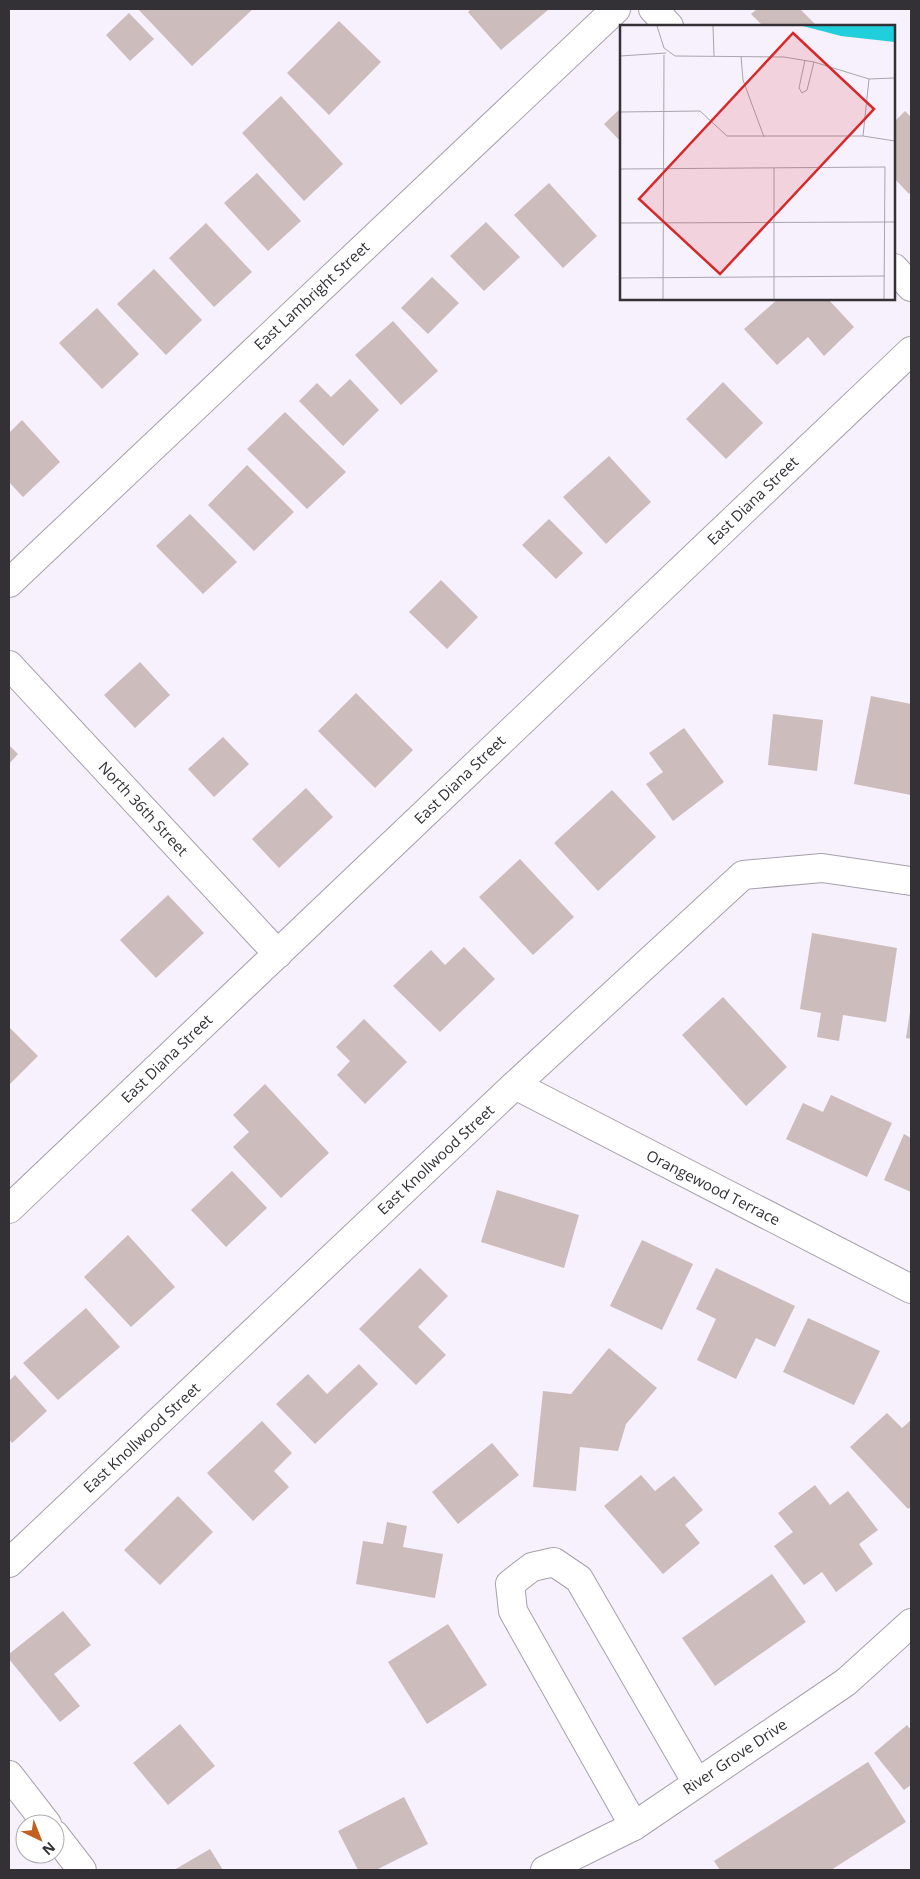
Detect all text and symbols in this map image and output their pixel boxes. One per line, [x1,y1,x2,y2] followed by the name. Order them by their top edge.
[620,25,895,300] inset map
[249,237,373,354] street label: East Lambright Street
[702,452,802,549] street label: East Diana Street
[409,731,509,828] street label: East Diana Street
[95,757,193,860] street label: North 36th Street
[116,1010,216,1107] street label: East Diana Street
[373,1100,498,1219] street label: East Knollwood Street
[643,1145,784,1230] street label: Orangewood Terrace
[79,1378,204,1497] street label: East Knollwood Street
[678,1714,790,1798] street label: River Grove Drive
[15,1814,65,1864] north arrow
[39,1838,60,1860] text: N

